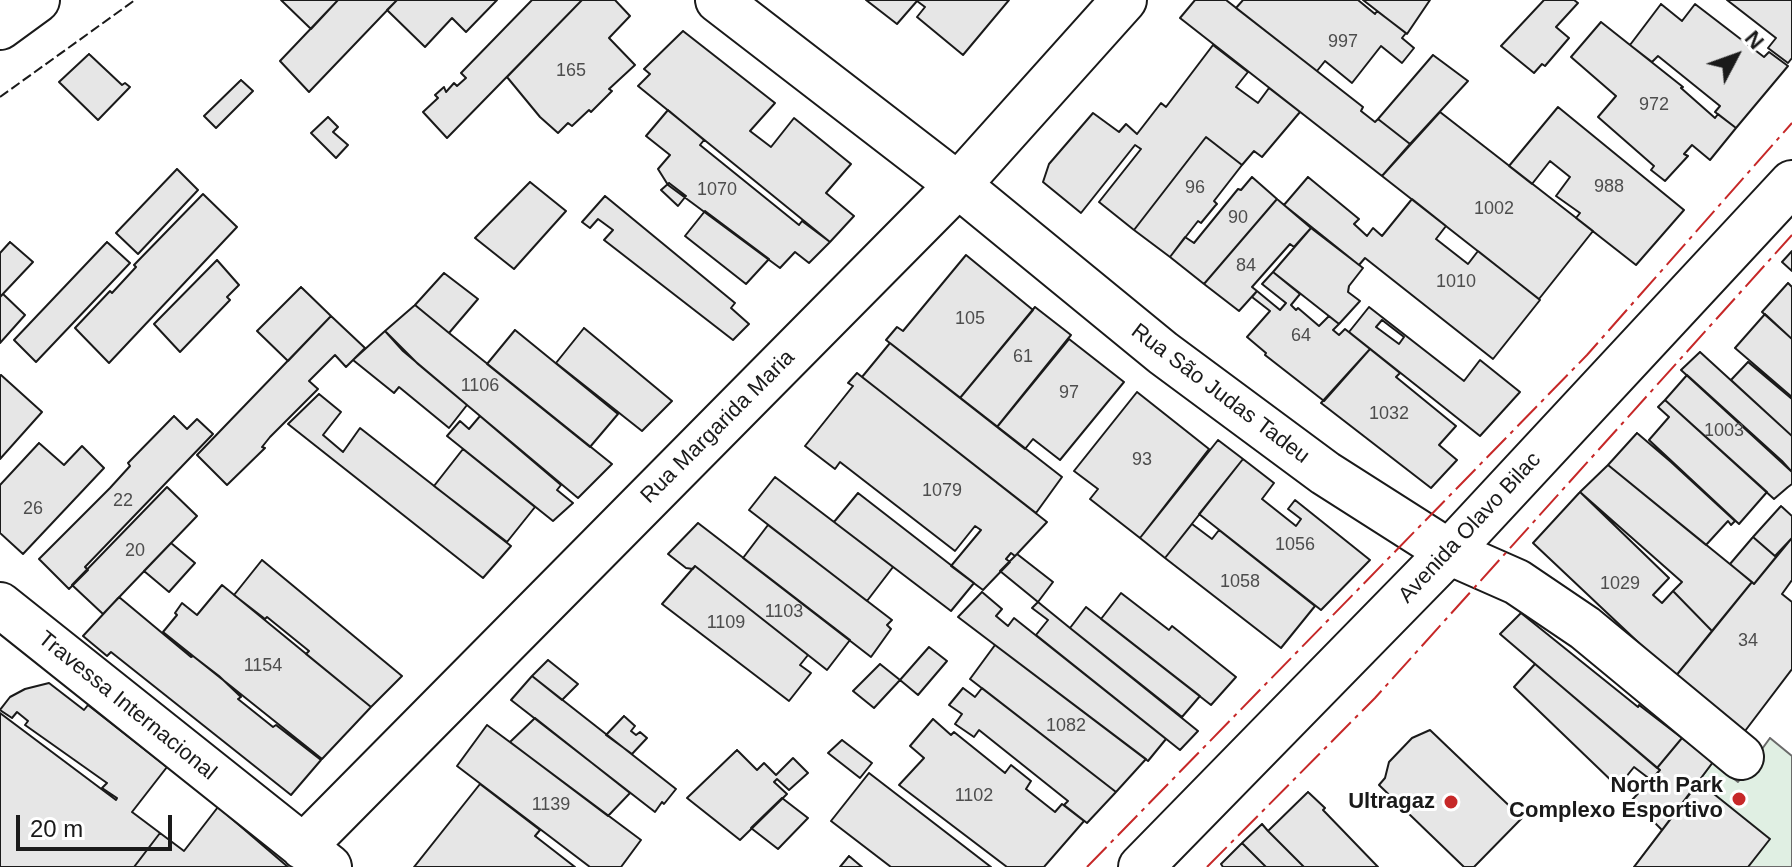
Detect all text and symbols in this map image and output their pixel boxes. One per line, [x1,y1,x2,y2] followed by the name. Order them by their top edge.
[1696,16,1776,96] north arrow
[1740,26,1769,54] text: N
[1328,31,1358,53] house number: 997
[556,60,586,82] house number: 165
[1639,94,1669,116] house number: 972
[1594,176,1624,198] house number: 988
[1185,177,1205,199] house number: 96
[697,179,737,201] house number: 1070
[1474,198,1514,220] house number: 1002
[1228,207,1248,229] house number: 90
[1236,255,1256,277] house number: 84
[1436,271,1476,293] house number: 1010
[955,308,985,330] house number: 105
[1126,318,1314,470] street label: Rua São Judas Tadeu
[1291,325,1311,347] house number: 64
[636,345,800,509] street label: Rua Margarida Maria
[1013,346,1033,368] house number: 61
[461,375,499,397] house number: 1106
[1059,382,1079,404] house number: 97
[1369,403,1409,425] house number: 1032
[1704,420,1744,442] house number: 1003
[1393,447,1547,609] street label: Avenida Olavo Bilac
[1132,449,1152,471] house number: 93
[922,480,962,502] house number: 1079
[113,490,133,512] house number: 22
[23,498,43,520] house number: 26
[1275,534,1315,556] house number: 1056
[125,540,145,562] house number: 20
[1220,571,1260,593] house number: 1058
[1600,573,1640,595] house number: 1029
[765,601,803,623] house number: 1103
[707,612,745,634] house number: 1109
[33,626,221,786] street label: Travessa Internacional
[1738,630,1758,652] house number: 34
[244,655,282,677] house number: 1154
[1046,715,1086,737] house number: 1082
[1509,773,1723,824] place label: North Park Complexo Esportivo
[955,785,993,807] house number: 1102
[1348,789,1435,815] place label: Ultragaz
[1730,790,1748,808] marker: North Park Complexo Esportivo
[1442,793,1460,811] marker: Ultragaz
[532,794,570,816] house number: 1139
[20,799,176,849] scale bar
[30,815,83,842] text: 20 m

